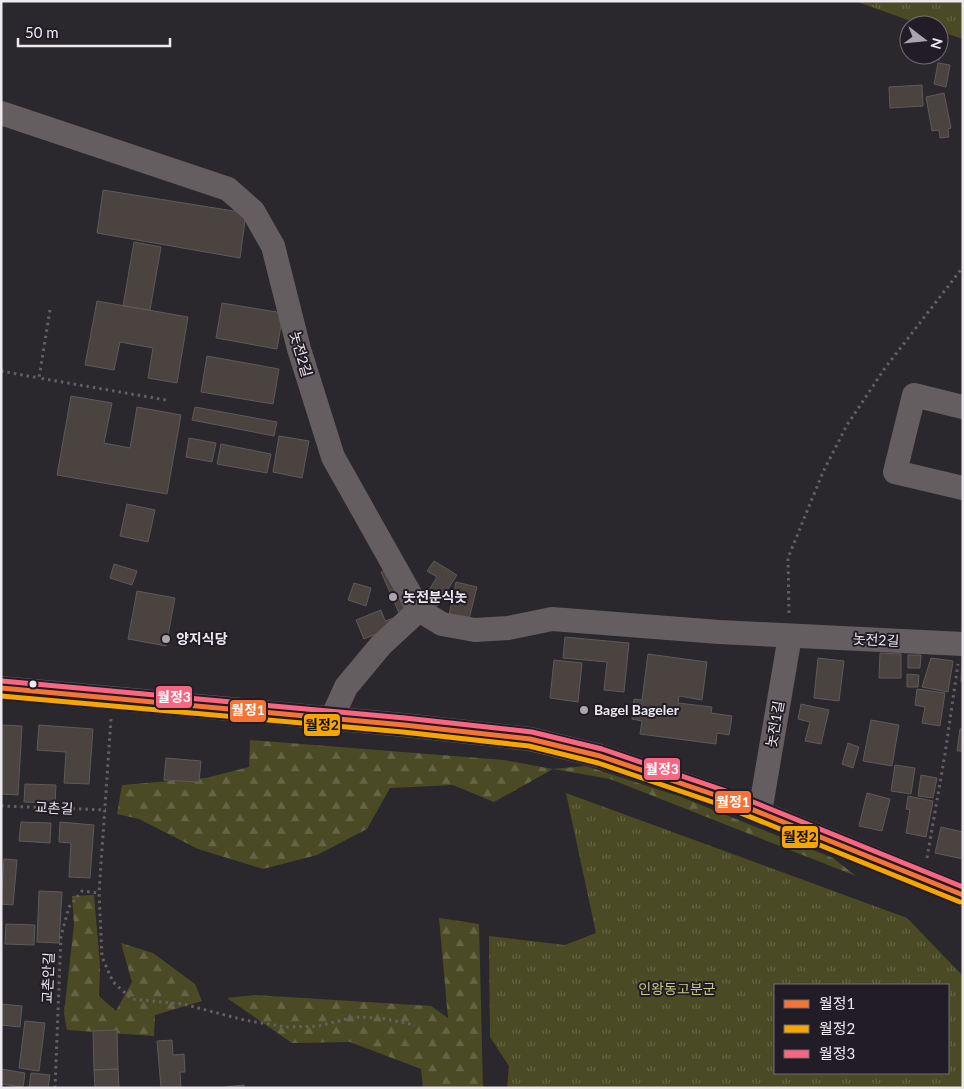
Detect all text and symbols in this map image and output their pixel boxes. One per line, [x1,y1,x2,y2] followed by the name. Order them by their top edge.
[18,15,170,47] scale bar
[899,15,949,65] north arrow
[25,23,59,41] text: 50 m
[927,36,947,51] text: N
[287,329,316,379] street label: 놋전2길
[403,588,468,605] place label: 놋전분식놋
[387,591,399,603] marker: 놋전분식놋
[176,630,228,647] place label: 양지식당
[852,630,900,649] street label: 놋전2길
[160,633,172,645] marker: 양지식당
[28,679,38,689] unlabelled marker
[155,685,193,709] line badge: 월정3
[157,688,191,705] text: 월정3
[229,699,267,723] line badge: 월정1
[762,699,787,748] street label: 놋전1길
[231,701,265,718] text: 월정1
[594,701,680,718] place label: Bagel Bageler
[578,704,590,716] marker: Bagel Bageler
[303,713,341,737] line badge: 월정2
[305,716,339,733] text: 월정2
[643,757,681,781] line badge: 월정3
[645,760,679,777] text: 월정3
[714,790,752,814] line badge: 월정1
[716,793,750,810] text: 월정1
[34,798,74,817] street label: 교촌길
[781,825,819,849] line badge: 월정2
[783,828,817,845] text: 월정2
[38,952,57,1004] street label: 교촌안길
[638,980,716,997] park label: 인왕동고분군
[774,984,949,1074] legend
[819,994,855,1012] text: 월정1
[819,1019,855,1037] text: 월정2
[819,1044,855,1062] text: 월정3

